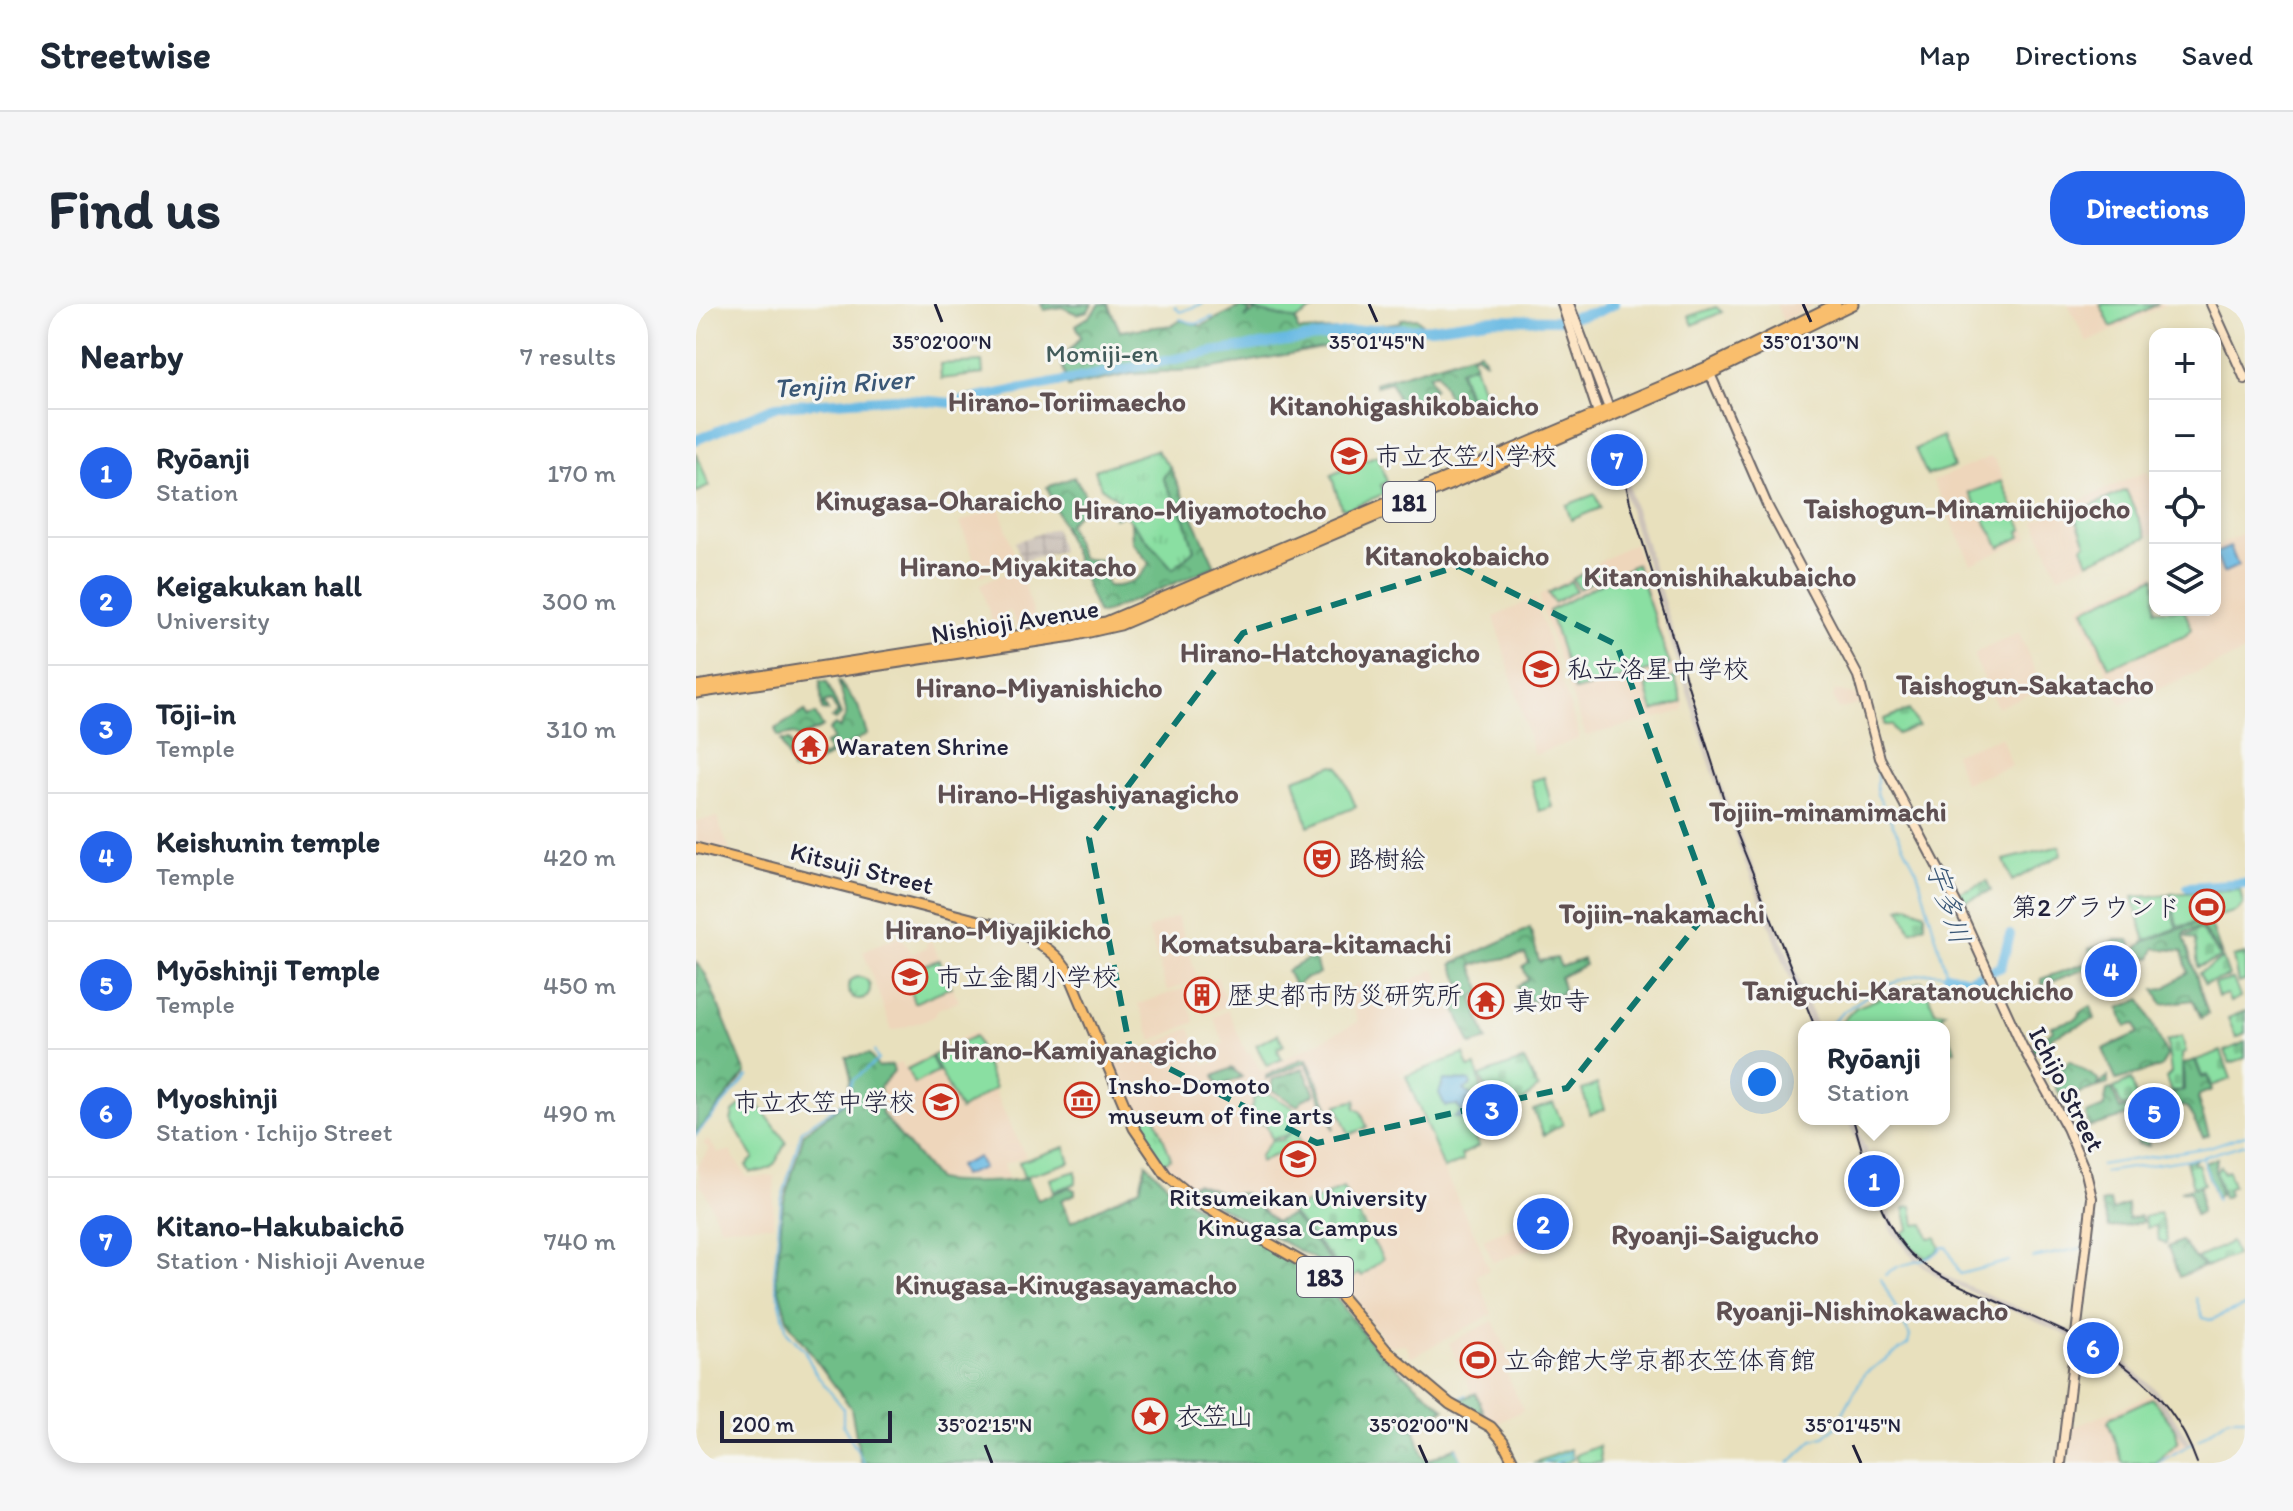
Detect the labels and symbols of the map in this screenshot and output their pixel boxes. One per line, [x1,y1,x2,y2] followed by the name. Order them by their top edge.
[892,330,992,354] text: 35°02'00"N
[1329,330,1425,354] text: 35°01'45"N
[1763,330,1859,354] text: 35°01'30"N
[1046,337,1159,369] park label: Momiji-en
[772,361,917,405] water label: Tenjin River
[948,384,1186,418] district label: Hirano-Toriimaecho
[1269,388,1539,422] district label: Kitanohigashikobaicho
[1591,430,1643,490] pin: 7
[1330,437,1368,475] school or university icon: 市立衣笠小学校
[1375,440,1557,472] place label: 市立衣笠小学校
[1383,482,1435,522] road number: 181
[815,483,1063,517] district label: Kinugasa-Oharaicho
[1803,491,2130,525] district label: Taishogun-Minamiichijocho
[1073,492,1327,526] district label: Hirano-Miyamotocho
[1365,538,1549,572] district label: Kitanokobaicho
[899,549,1137,583] district label: Hirano-Miyakitacho
[1584,559,1856,593] district label: Kitanonishihakubaicho
[929,592,1101,650] street label: Nishioji Avenue
[1180,635,1480,669] district label: Hirano-Hatchoyanagicho
[1522,650,1560,688] school or university icon: 私立洛星中学校
[1567,653,1749,685] place label: 私立洛星中学校
[1895,667,2154,701] district label: Taishogun-Sakatacho
[915,670,1163,704] district label: Hirano-Miyanishicho
[791,727,829,765] temple icon: Waraten Shrine
[836,730,1009,762] place label: Waraten Shrine
[937,776,1239,810] district label: Hirano-Higashiyanagicho
[1708,794,1947,828] district label: Tojiin-minamimachi
[787,835,937,901] street label: Kitsuji Street
[1303,840,1341,878] theatre icon: 路樹絵
[1348,843,1426,875] place label: 路樹絵
[1920,858,1978,948] water label: 宇多川
[2188,888,2226,926] sports icon: 第2グラウンド
[2011,891,2181,923] place label: 第2グラウンド
[1558,896,1765,930] district label: Tojiin-nakamachi
[885,912,1111,946] district label: Hirano-Miyajikicho
[1160,926,1452,960] district label: Komatsubara-kitamachi
[2085,941,2137,1001] pin: 4
[891,958,929,996] school or university icon: 市立金閣小学校
[936,961,1118,993] place label: 市立金閣小学校
[1742,973,2073,1007] district label: Taniguchi-Karatanouchicho
[1183,976,1221,1014] building icon: 歴史都市防災研究所
[1228,979,1462,1011] place label: 歴史都市防災研究所
[1467,982,1505,1020] temple icon: 真如寺
[1512,985,1590,1017] place label: 真如寺
[2022,1021,2112,1157] street label: Ichijo Street
[941,1032,1217,1066] district label: Hirano-Kamiyanagicho
[1742,1062,1782,1102] your location
[1108,1069,1333,1131] place label: Insho-Domoto museum of fine arts
[1466,1080,1518,1140] pin: 3
[1063,1081,1101,1119] museum icon: Insho-Domoto museum of fine arts
[922,1083,960,1121] school or university icon: 市立衣笠中学校
[2128,1083,2180,1143] pin: 5
[733,1086,915,1118] place label: 市立衣笠中学校
[1279,1140,1317,1178] school or university icon: Ritsumeikan University Kinugasa Campus
[1848,1151,1900,1211] pin: 1
[1169,1181,1427,1243] place label: Ritsumeikan University Kinugasa Campus
[1517,1194,1569,1254] pin: 2
[1611,1217,1819,1251] district label: Ryoanji-Saigucho
[1297,1257,1353,1297] road number: 183
[895,1267,1237,1301] district label: Kinugasa-Kinugasayamacho
[1716,1293,2008,1327] district label: Ryoanji-Nishinokawacho
[2067,1318,2119,1378] pin: 6
[1459,1341,1497,1379] sports icon: 立命館大学京都衣笠体育館
[1504,1344,1816,1376] place label: 立命館大学京都衣笠体育館
[1131,1397,1169,1435] place icon: 衣笠山
[1176,1400,1254,1432] place label: 衣笠山
[720,1407,892,1443] scale bar
[938,1413,1032,1437] text: 35°02'15"N
[1369,1413,1469,1437] text: 35°02'00"N
[1805,1413,1901,1437] text: 35°01'45"N

